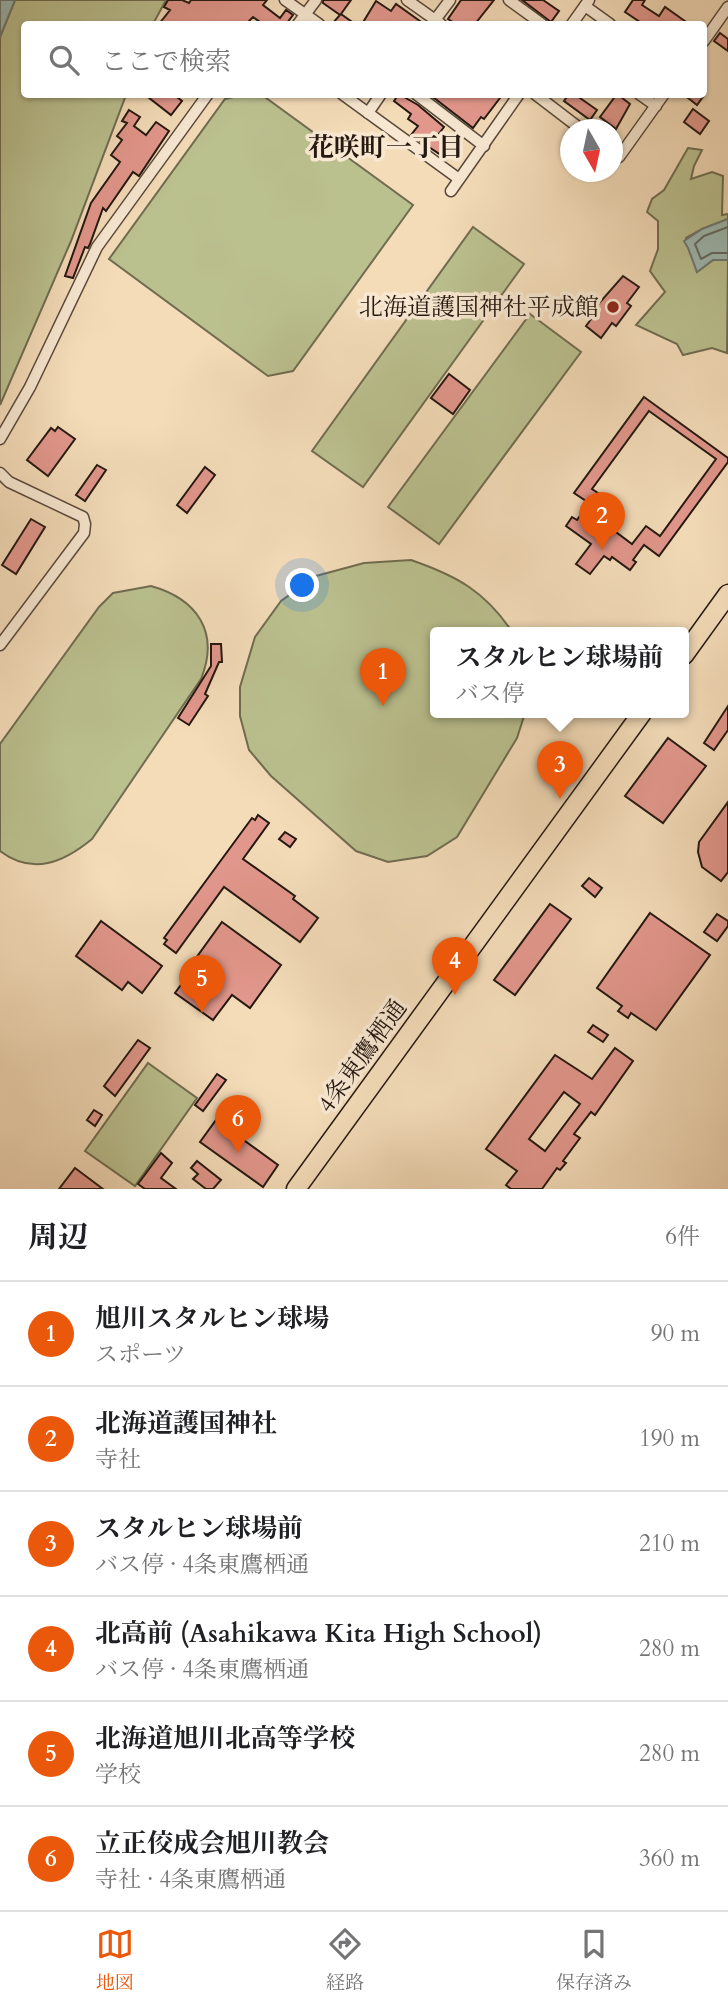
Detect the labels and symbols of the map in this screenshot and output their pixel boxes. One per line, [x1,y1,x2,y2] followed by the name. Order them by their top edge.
[560,119,623,182] north arrow
[308,130,464,165] district label: 花咲町一丁目
[359,291,599,324] place label: 北海道護国神社平成館
[605,299,621,315] marker: 北海道護国神社平成館
[579,492,625,550] pin: 2
[285,568,319,602] your location
[360,648,406,706] pin: 1
[537,741,583,799] pin: 3
[432,937,478,995] pin: 4
[179,955,225,1013] pin: 5
[310,993,415,1120] street label: 4条東鷹栖通
[215,1095,261,1153] pin: 6

